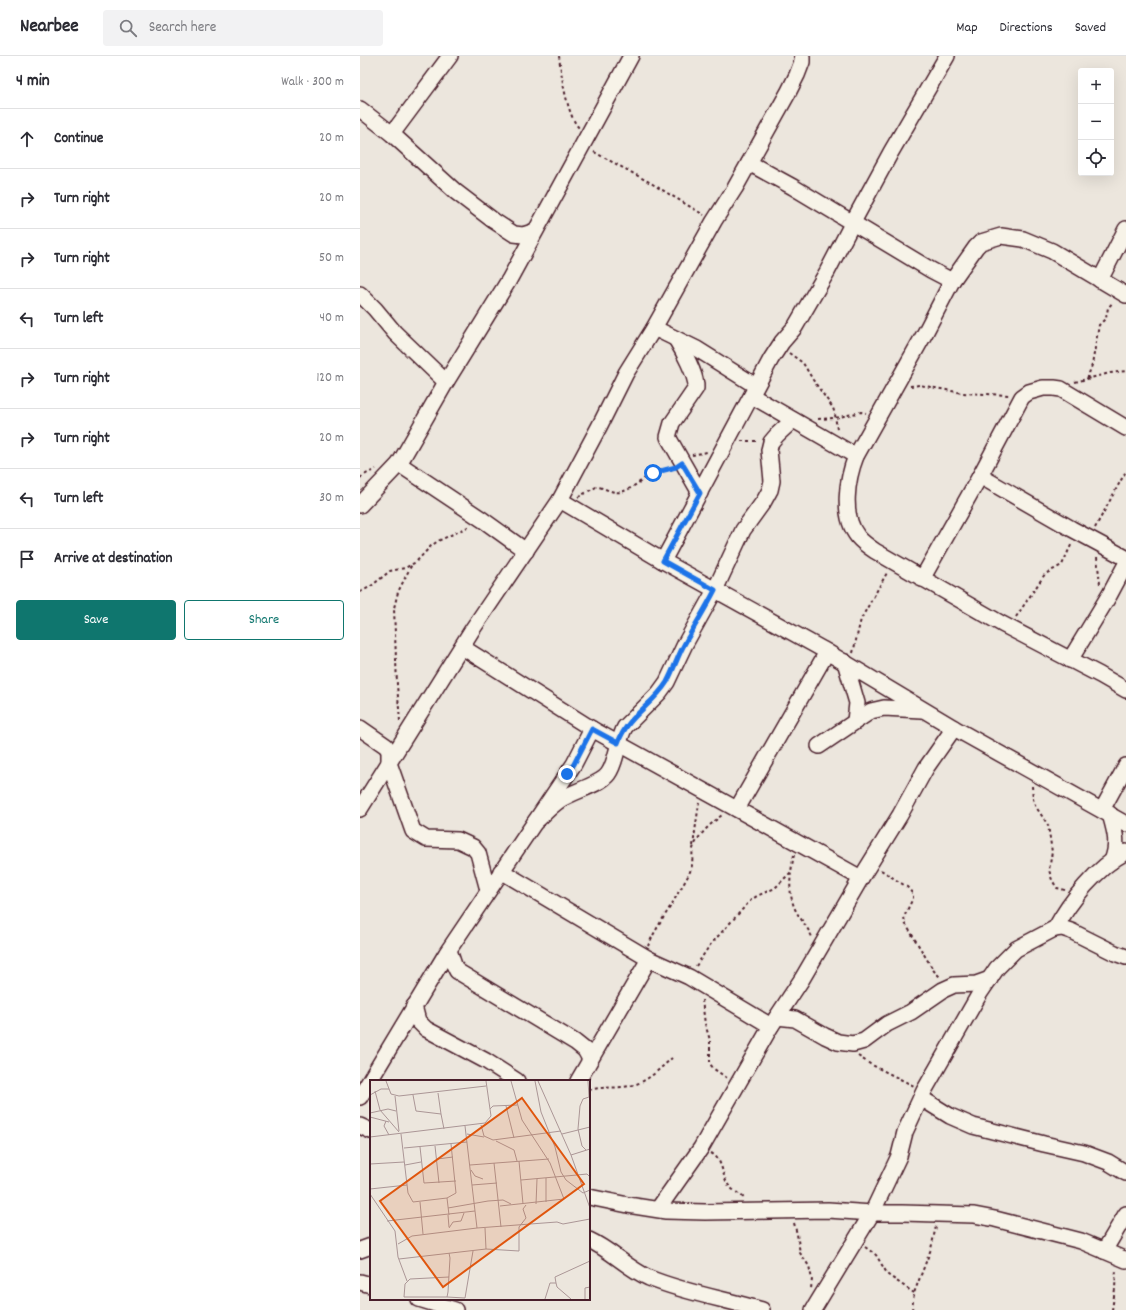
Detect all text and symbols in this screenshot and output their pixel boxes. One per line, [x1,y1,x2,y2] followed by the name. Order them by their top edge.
[103,10,383,46] search box
[20,14,79,41] text: Nearbee
[117,17,139,39] icon: search
[149,17,216,39] text: Search here
[956,18,978,38] text: Map
[1000,18,1053,38] text: Directions
[1075,18,1106,38] text: Saved
[1078,68,1114,176] map controls
[1078,68,1114,104] button: +
[16,70,50,94] text: 4 min
[281,73,344,92] text: Walk · 300 m
[1078,104,1114,140] button: −
[16,128,38,150] icon: ahead
[54,128,103,150] text: Continue
[319,129,344,148] text: 20 m
[1078,140,1114,176] button: locate
[16,188,38,210] icon: right
[54,188,110,210] text: Turn right
[319,189,344,208] text: 20 m
[16,248,38,270] icon: right
[54,248,110,270] text: Turn right
[319,249,344,268] text: 50 m
[16,308,38,330] icon: left
[54,308,103,330] text: Turn left
[320,309,344,328] text: 40 m
[16,368,38,390] icon: right
[54,368,110,390] text: Turn right
[316,369,344,388] text: 120 m
[16,428,38,450] icon: right
[54,428,110,450] text: Turn right
[319,429,344,448] text: 20 m
[644,464,662,482] route start
[16,488,38,510] icon: left
[54,488,103,510] text: Turn left
[319,489,344,508] text: 30 m
[16,548,38,570] icon: arrive
[54,548,172,570] text: Arrive at destination
[16,600,176,640] button: Save
[184,600,344,640] button: Share
[558,765,576,783] route end
[370,1080,590,1300] inset map

